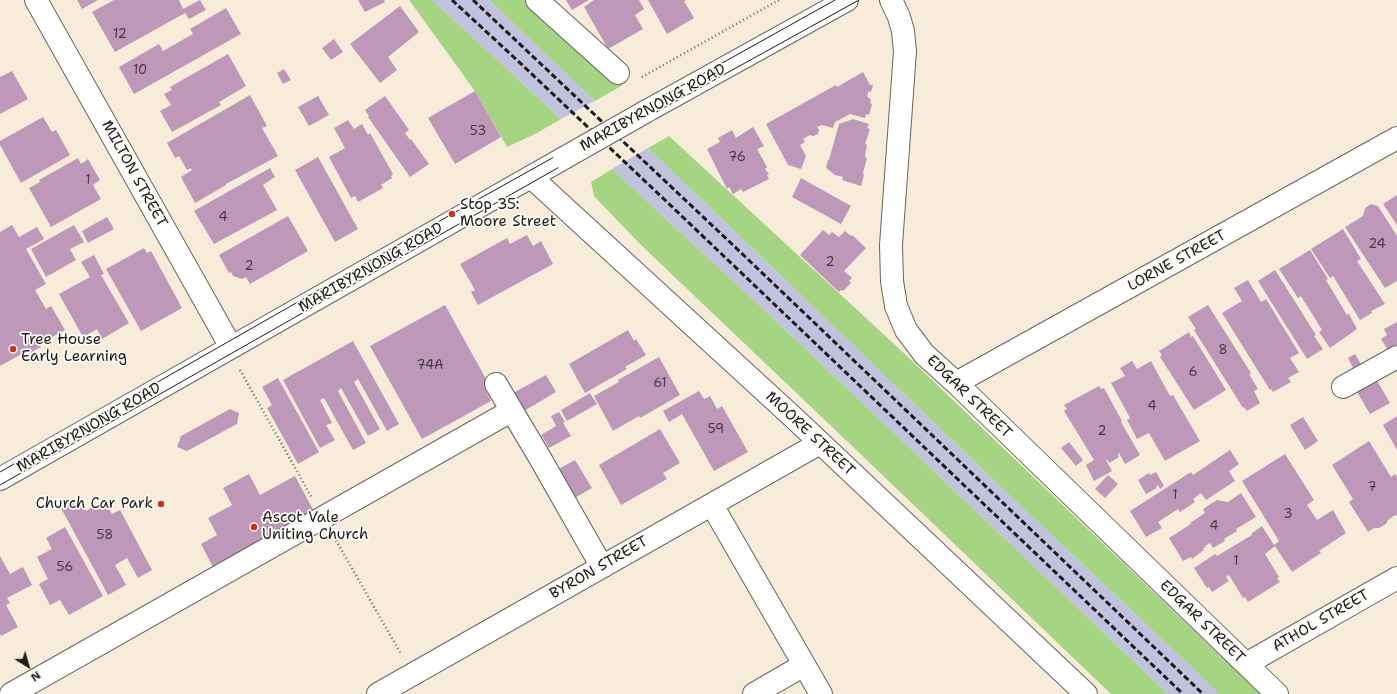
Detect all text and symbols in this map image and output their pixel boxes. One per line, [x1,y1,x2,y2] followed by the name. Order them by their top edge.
[113,27,127,43] house number: 12
[577,60,729,156] street label: MARIBYRNONG ROAD
[133,63,147,79] house number: 10
[97,117,171,231] street label: MILTON STREET
[470,124,486,140] house number: 53
[728,150,746,166] house number: 76
[85,173,91,189] house number: 1
[460,196,556,231] place label: Stop 35: Moore Street
[447,209,457,219] marker: Stop 35: Moore Street
[218,210,228,226] house number: 4
[296,219,446,317] street label: MARIBYRNONG ROAD
[1125,227,1229,295] street label: LORNE STREET
[1368,237,1386,253] house number: 24
[825,255,835,271] house number: 2
[244,259,254,275] house number: 2
[21,331,127,366] place label: Tree House Early Learning
[1218,343,1228,359] house number: 8
[8,344,18,354] marker: Tree House Early Learning
[923,352,1015,442] street label: EDGAR STREET
[416,358,444,374] house number: 74A
[1188,365,1198,381] house number: 6
[653,376,667,392] house number: 61
[14,379,164,477] street label: MARIBYRNONG ROAD
[762,388,858,480] street label: MOORE STREET
[1147,399,1157,415] house number: 4
[708,422,724,438] house number: 59
[1097,424,1107,440] house number: 2
[1367,480,1377,496] house number: 7
[1172,488,1178,504] house number: 1
[36,495,153,513] place label: Church Car Park
[156,499,166,509] marker: Church Car Park
[1283,507,1293,523] house number: 3
[262,509,368,544] place label: Ascot Vale Uniting Church
[1209,519,1219,535] house number: 4
[249,522,259,532] marker: Ascot Vale Uniting Church
[97,528,113,544] house number: 58
[547,533,651,603] street label: BYRON STREET
[1233,554,1239,570] house number: 1
[57,560,73,576] house number: 56
[1156,577,1248,667] street label: EDGAR STREET
[1269,586,1373,656] street label: ATHOL STREET
[8,646,48,686] north arrow
[28,667,44,685] text: N

